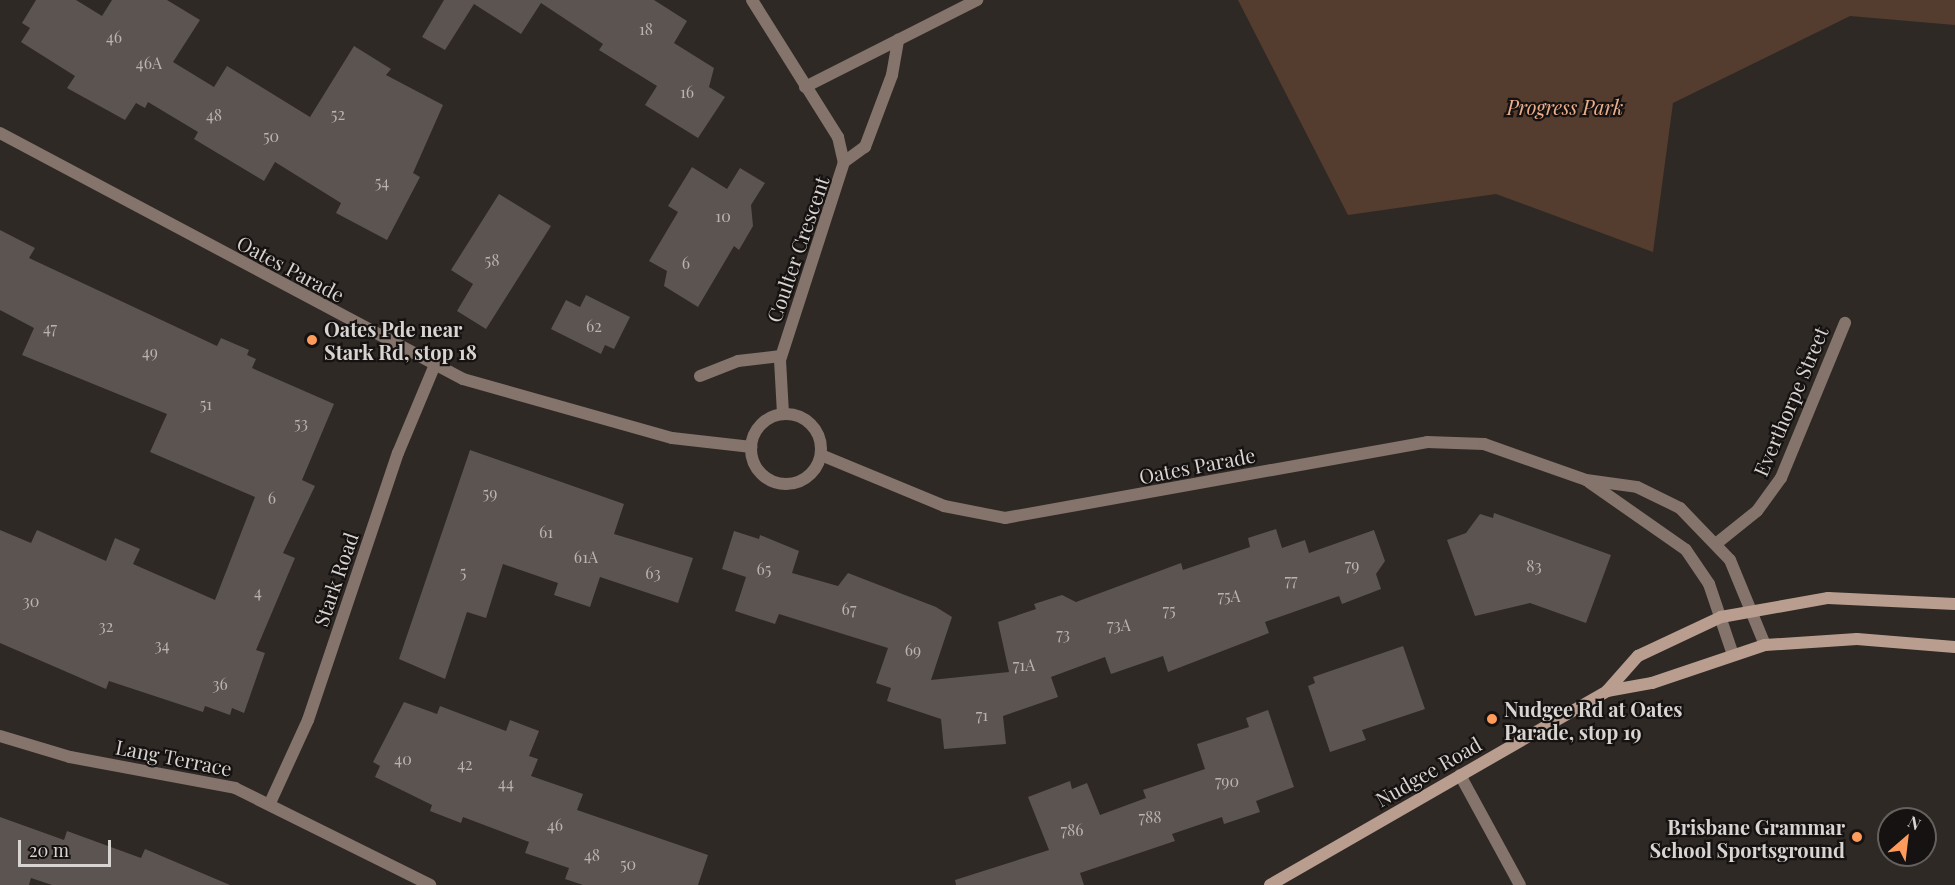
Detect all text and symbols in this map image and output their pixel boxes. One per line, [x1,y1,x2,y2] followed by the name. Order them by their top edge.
[639,19,653,39] house number: 18
[106,27,122,47] house number: 46
[136,53,162,73] house number: 46A
[680,82,694,102] house number: 16
[1507,94,1623,118] park label: Progress Park
[331,104,345,124] house number: 52
[206,105,222,125] house number: 48
[263,126,279,146] house number: 50
[375,172,389,192] house number: 54
[761,173,833,325] street label: Coulter Crescent
[715,206,731,226] house number: 10
[233,230,349,306] street label: Oates Parade
[485,250,499,270] house number: 58
[682,253,690,273] house number: 6
[324,316,477,363] place label: Oates Pde near Stark Rd, stop 18
[586,316,602,336] house number: 62
[43,318,57,338] house number: 47
[1748,323,1832,479] street label: Everthorpe Street
[305,333,319,347] marker: Oates Pde near Stark Rd, stop 18
[142,342,158,362] house number: 49
[200,394,212,414] house number: 51
[294,413,308,433] house number: 53
[1137,442,1257,488] street label: Oates Parade
[483,483,497,503] house number: 59
[268,488,276,508] house number: 6
[539,522,553,542] house number: 61
[308,529,362,629] street label: Stark Road
[574,547,598,567] house number: 61A
[1345,555,1359,575] house number: 79
[1526,556,1542,576] house number: 83
[757,559,771,579] house number: 65
[460,562,466,582] house number: 5
[645,563,661,583] house number: 63
[1285,570,1297,590] house number: 77
[254,582,262,602] house number: 4
[1217,586,1241,606] house number: 75A
[23,591,39,611] house number: 30
[842,599,856,619] house number: 67
[1162,600,1176,620] house number: 75
[1107,615,1131,635] house number: 73A
[99,616,113,636] house number: 32
[1056,624,1070,644] house number: 73
[154,635,170,655] house number: 34
[905,640,921,660] house number: 69
[1013,655,1035,675] house number: 71A
[212,674,228,694] house number: 36
[1504,696,1683,743] place label: Nudgee Rd at Oates Parade, stop 19
[976,705,988,725] house number: 71
[1485,712,1499,726] marker: Nudgee Rd at Oates Parade, stop 19
[1371,731,1485,811] street label: Nudgee Road
[114,734,234,780] street label: Lang Terrace
[394,749,412,769] house number: 40
[457,754,473,774] house number: 42
[1215,771,1239,791] house number: 790
[498,773,514,793] house number: 44
[1138,807,1162,827] house number: 788
[1877,807,1937,867] north arrow
[1905,810,1925,834] text: N
[1650,814,1845,861] place label: Brisbane Grammar School Sportsground
[547,815,563,835] house number: 46
[1060,820,1084,840] house number: 786
[21,828,114,866] scale bar
[1850,830,1864,844] marker: Brisbane Grammar School Sportsground
[29,838,69,862] text: 20 m
[584,845,600,865] house number: 48
[620,854,636,874] house number: 50

